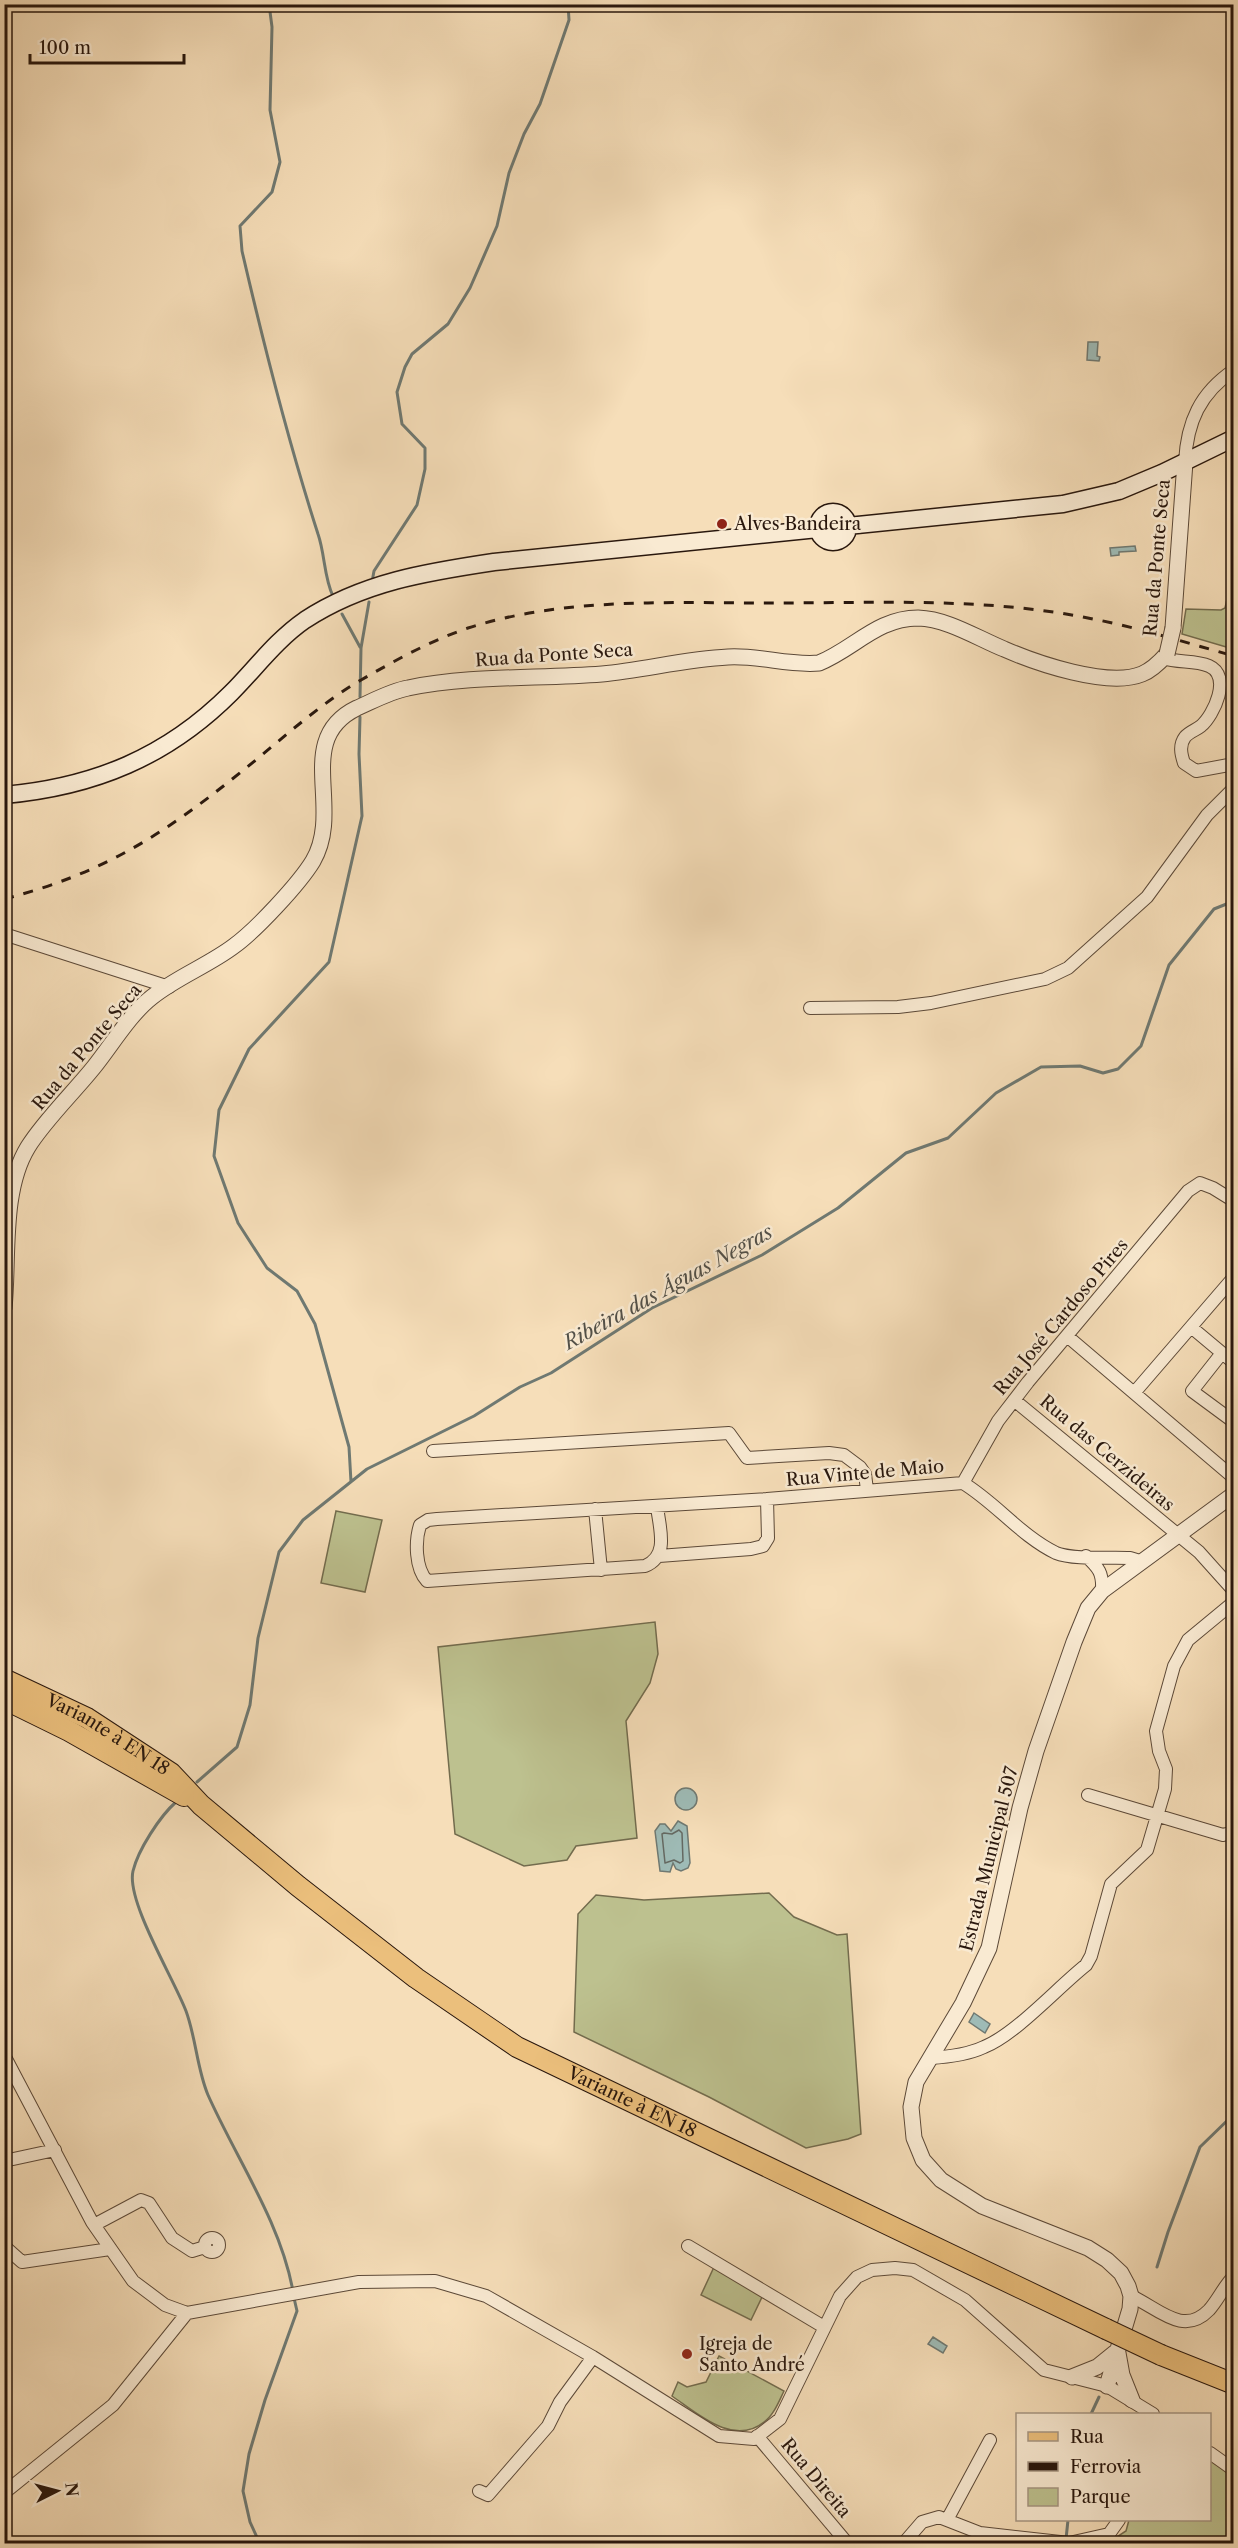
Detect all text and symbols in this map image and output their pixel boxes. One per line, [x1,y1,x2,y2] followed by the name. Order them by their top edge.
[30,27,184,65] scale bar
[39,37,91,59] text: 100 m
[1139,478,1175,638] street label: Rua da Ponte Seca
[733,513,862,535] place label: Alves Bandeira
[715,517,729,531] marker: Alves Bandeira
[474,638,634,671] street label: Rua da Ponte Seca
[28,979,147,1115] street label: Rua da Ponte Seca
[557,1218,777,1356] water label: Ribeira das Águas Negras
[989,1234,1133,1400] street label: Rua José Cardoso Pires
[1035,1390,1179,1516] street label: Rua das Cerzideiras
[785,1455,945,1491] street label: Rua Vinte de Maio
[42,1689,174,1780] street label: Variante à EN 18
[955,1764,1023,1954] street label: Estrada Municipal 507
[563,2061,700,2142] street label: Variante à EN 18
[699,2333,805,2376] place label: Igreja de Santo André
[680,2347,694,2361] marker: Igreja de Santo André
[1016,2413,1211,2521] legend
[1070,2426,1104,2448] text: Rua
[776,2434,856,2523] street label: Rua Direita
[1070,2456,1142,2478] text: Ferrovia
[27,2461,87,2521] north arrow
[61,2481,83,2497] text: N
[1070,2486,1131,2508] text: Parque

